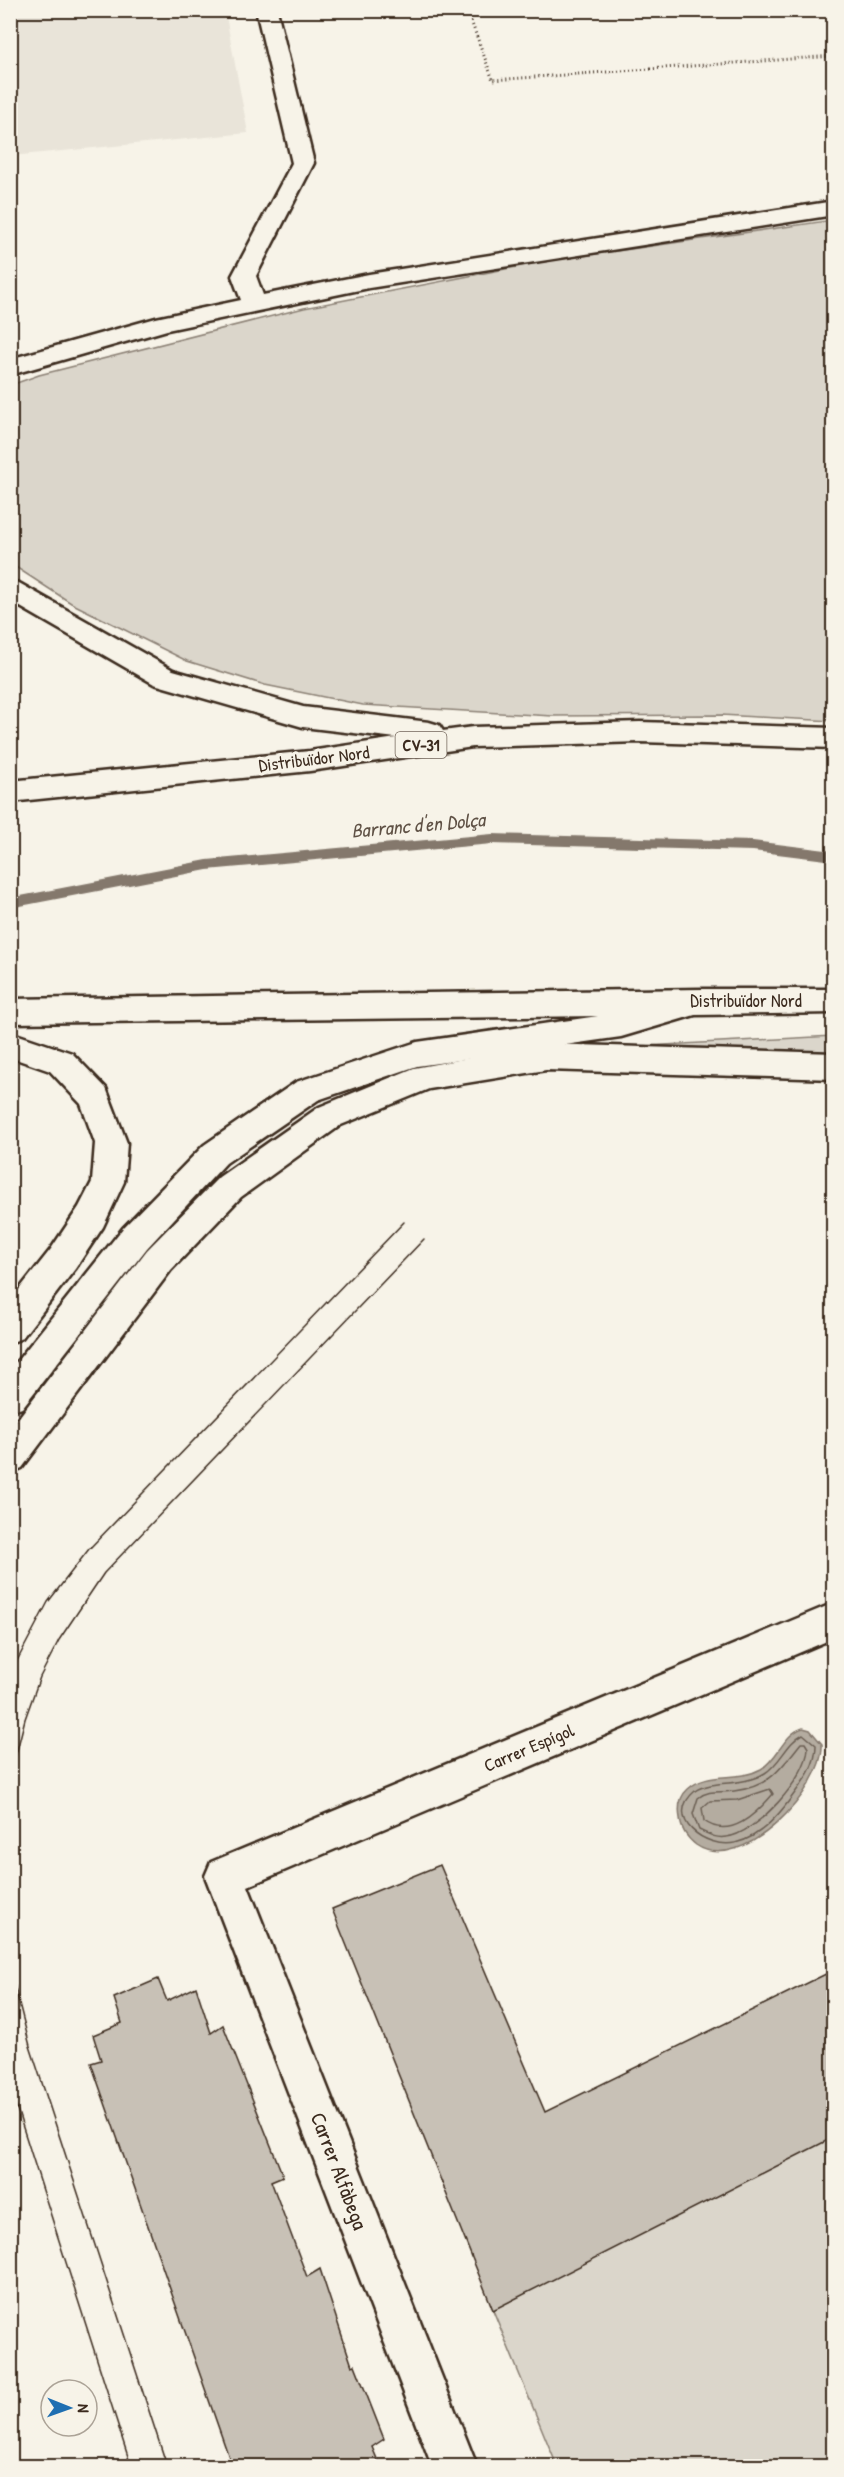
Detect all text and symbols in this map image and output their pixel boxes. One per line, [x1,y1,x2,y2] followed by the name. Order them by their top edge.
[396,732,446,758] road number: CV-31
[257,739,371,778] street label: Distribuïdor Nord
[350,805,488,844] water label: Barranc d'en Dolça
[690,988,802,1013] street label: Distribuïdor Nord
[480,1717,578,1778] street label: Carrer Espígol
[304,2108,375,2234] street label: Carrer Alfàbega
[39,2378,99,2438] north arrow
[73,2404,95,2413] text: N

